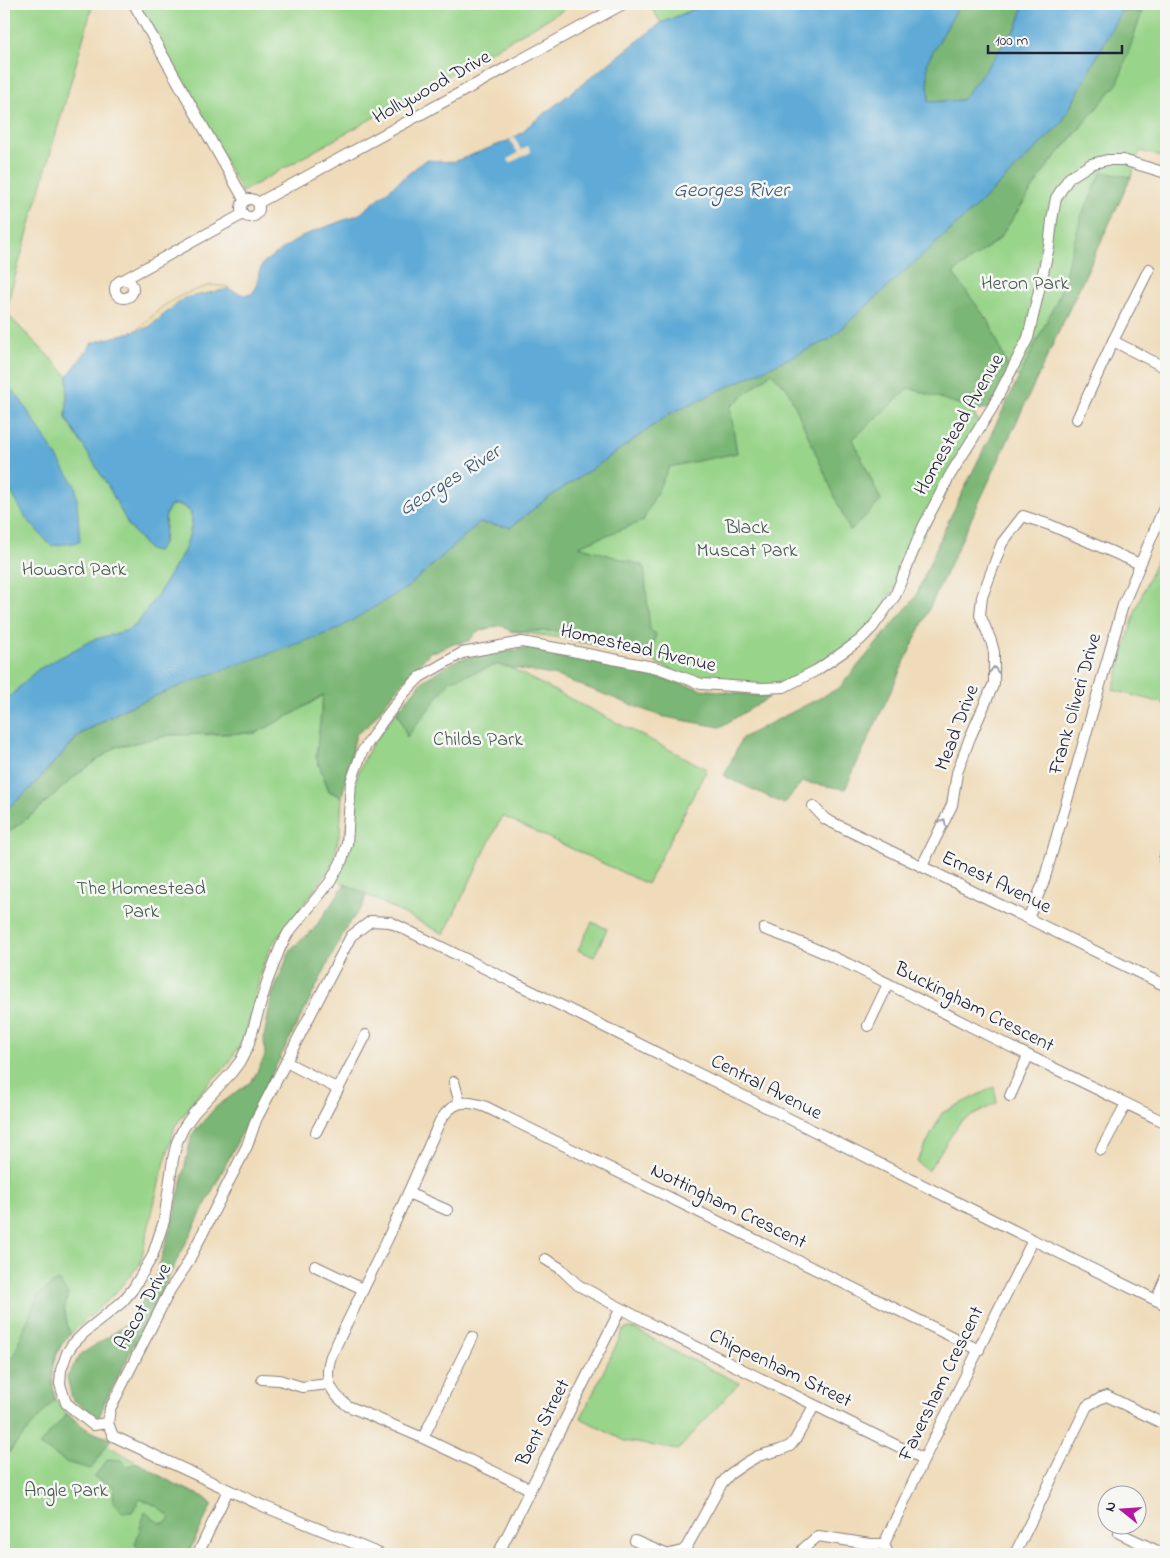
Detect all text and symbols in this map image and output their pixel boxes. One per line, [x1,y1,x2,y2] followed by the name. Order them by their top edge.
[988,22,1121,54] scale bar
[995,30,1028,52] text: 100 m
[368,44,496,132] street label: Hollywood Drive
[674,176,791,207] water label: Georges River
[981,270,1069,299] park label: Heron Park
[908,349,1012,501] street label: Homestead Avenue
[393,437,509,525] water label: Georges River
[696,514,798,566] park label: Black Muscat Park
[22,556,126,585] park label: Howard Park
[557,617,719,681] street label: Homestead Avenue
[1042,630,1110,779] street label: Frank Oliveri Drive
[989,666,999,674] one-way arrow
[928,681,988,775] street label: Mead Drive
[433,726,523,755] park label: Childs Park
[937,819,947,828] one-way arrow
[936,844,1056,922] street label: Ernest Avenue
[76,875,206,927] park label: The Homestead Park
[888,955,1059,1062] street label: Buckingham Crescent
[705,1047,827,1129] street label: Central Avenue
[645,1157,811,1258] street label: Nottingham Crescent
[108,1258,180,1356] street label: Ascot Drive
[891,1301,992,1467] street label: Faversham Crescent
[704,1322,857,1416] street label: Chippenham Street
[509,1374,578,1473] street label: Bent Street
[24,1477,108,1507] park label: Angle Park
[1098,1486,1148,1536] north arrow
[1100,1499,1122,1514] text: N

